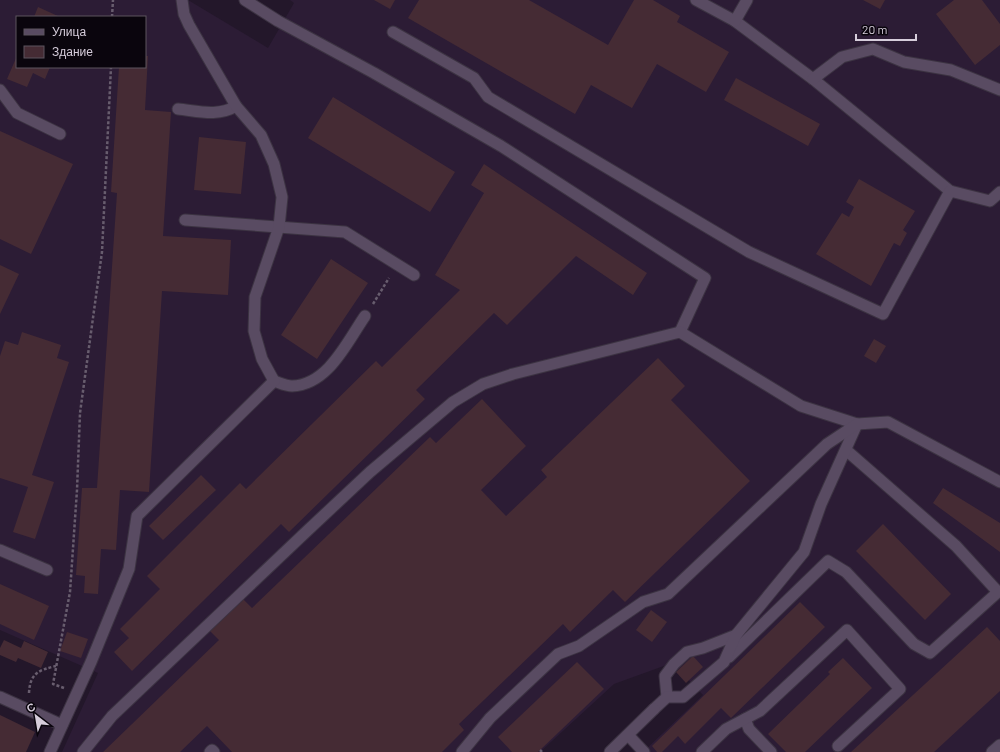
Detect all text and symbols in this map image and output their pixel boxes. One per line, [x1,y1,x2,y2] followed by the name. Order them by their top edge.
[16,16,146,68] legend
[856,16,916,42] scale bar
[862,22,888,36] text: 20 m
[52,24,86,39] text: Улица
[52,44,93,59] text: Здание
[16,696,56,736] north arrow
[24,699,37,715] text: С

